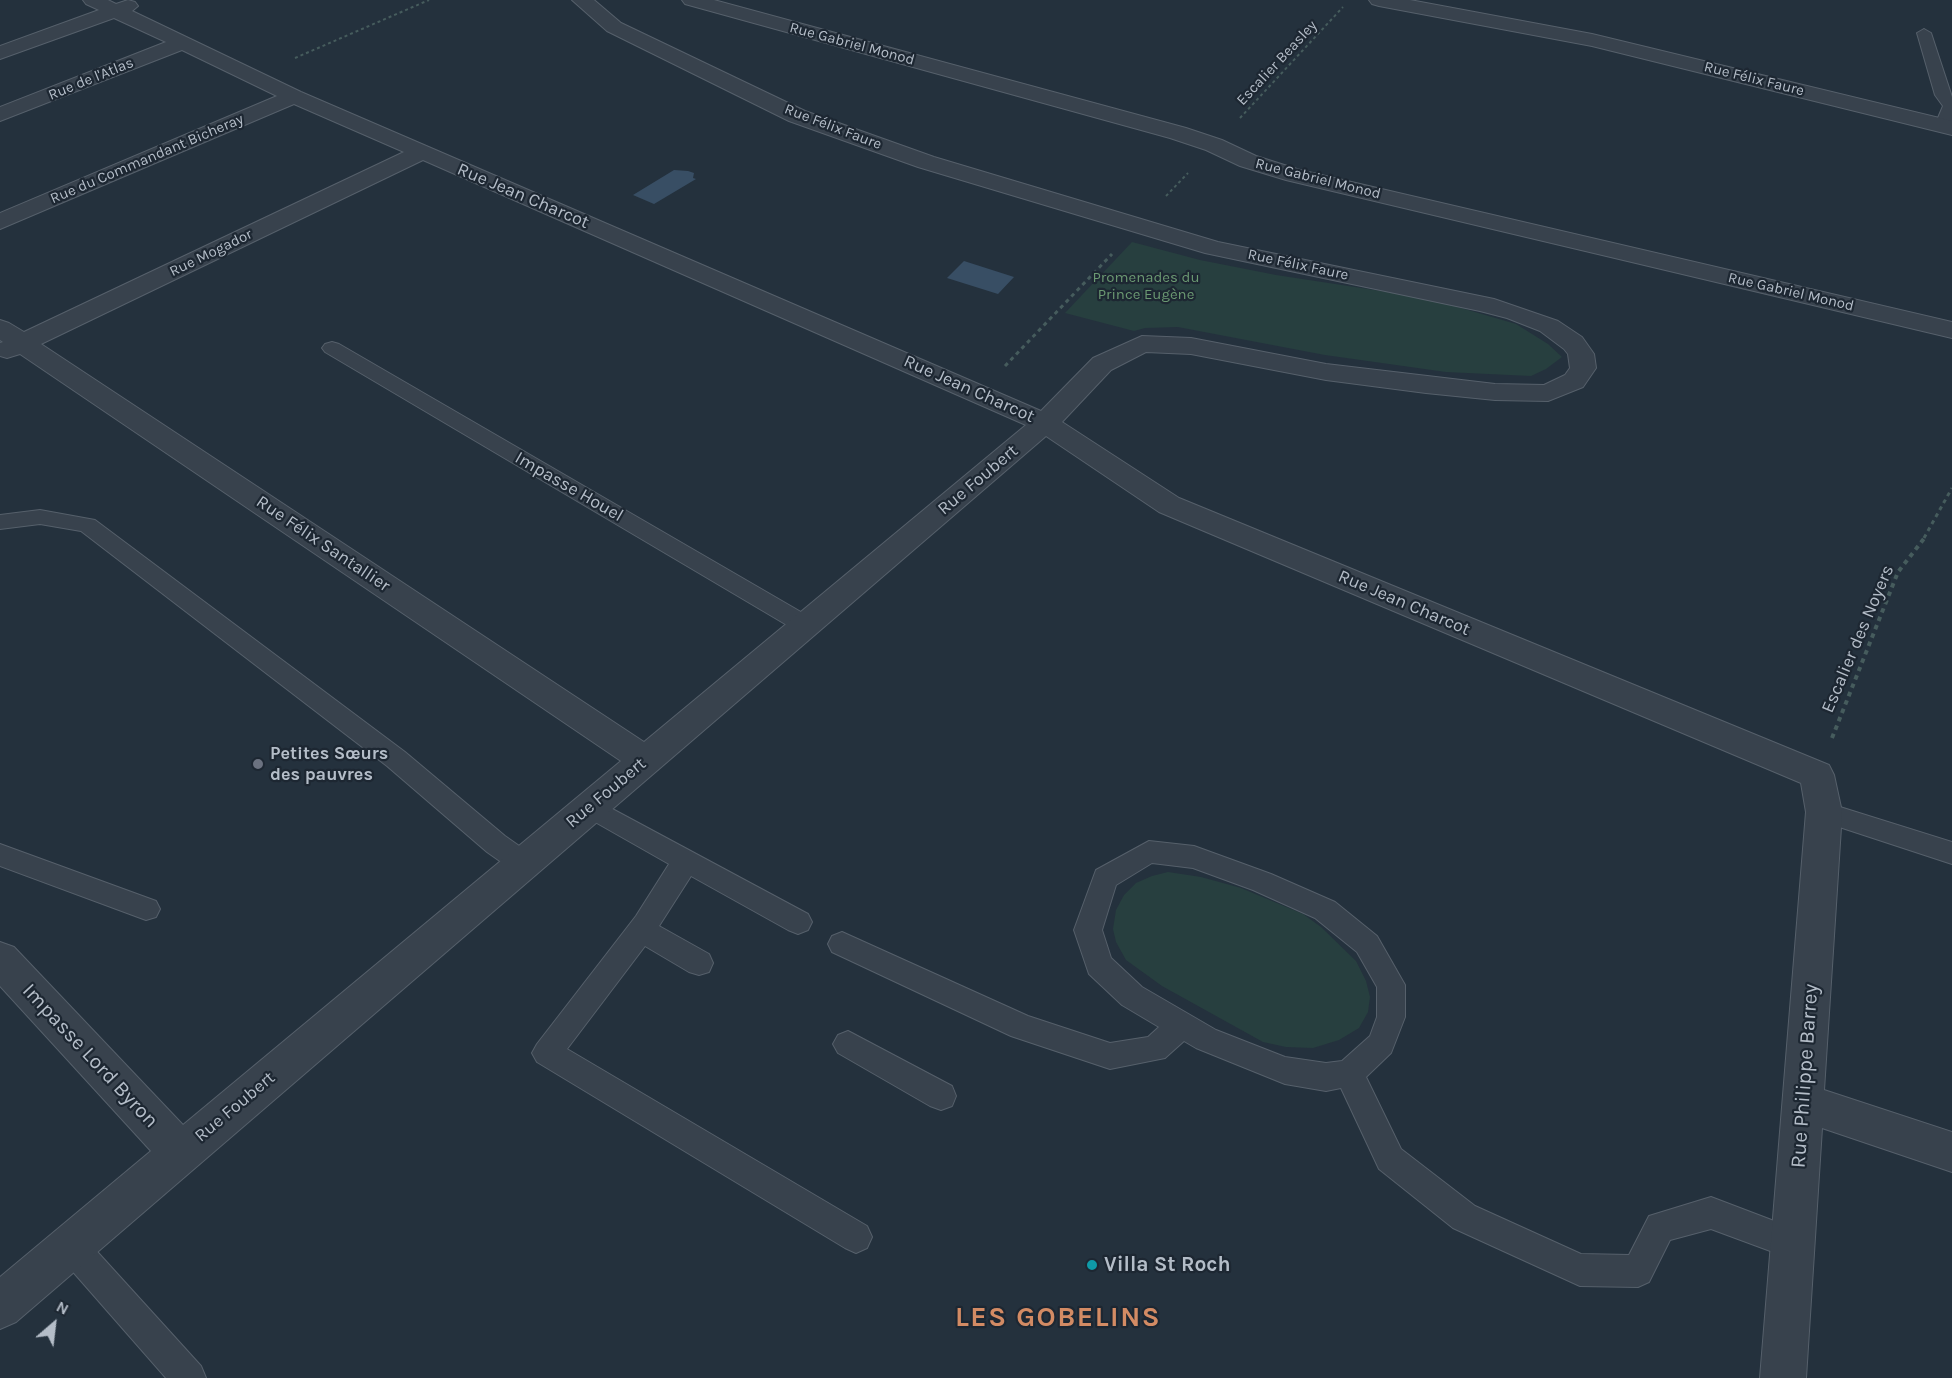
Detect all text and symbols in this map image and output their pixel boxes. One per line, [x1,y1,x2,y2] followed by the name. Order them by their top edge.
[1233,17,1321,109] street label: Escalier Beasley
[787,19,917,69] street label: Rue Gabriel Monod
[46,54,136,104] street label: Rue de l'Atlas
[1702,58,1806,100] street label: Rue Félix Faure
[782,100,884,154] street label: Rue Félix Faure
[48,110,246,208] street label: Rue du Commandant Bicheray
[1253,155,1383,203] street label: Rue Gabriel Monod
[454,158,592,234] street label: Rue Jean Charcot
[167,225,255,281] street label: Rue Mogador
[1246,246,1350,284] street label: Rue Félix Faure
[1093,269,1199,304] park label: Promenades du Prince Eugène
[1726,269,1856,315] street label: Rue Gabriel Monod
[900,350,1038,428] street label: Rue Jean Charcot
[933,440,1023,520] street label: Rue Foubert
[511,447,627,527] street label: Impasse Houel
[252,491,394,597] street label: Rue Félix Santallier
[1817,562,1899,716] street label: Escalier des Noyers
[1335,565,1473,641] street label: Rue Jean Charcot
[270,743,388,786] place label: Petites Sœurs des pauvres
[561,753,651,833] street label: Rue Foubert
[251,757,265,771] marker: Petites Sœurs des pauvres
[17,979,163,1133] street label: Impasse Lord Byron
[1786,983,1824,1169] street label: Rue Philippe Barrey
[190,1067,280,1147] street label: Rue Foubert
[1104,1252,1231,1278] place label: Villa St Roch
[1085,1258,1099,1272] marker: Villa St Roch
[24,1294,84,1354] north arrow
[53,1297,72,1319] text: N
[955,1301,1161,1335] district label: LES GOBELINS

